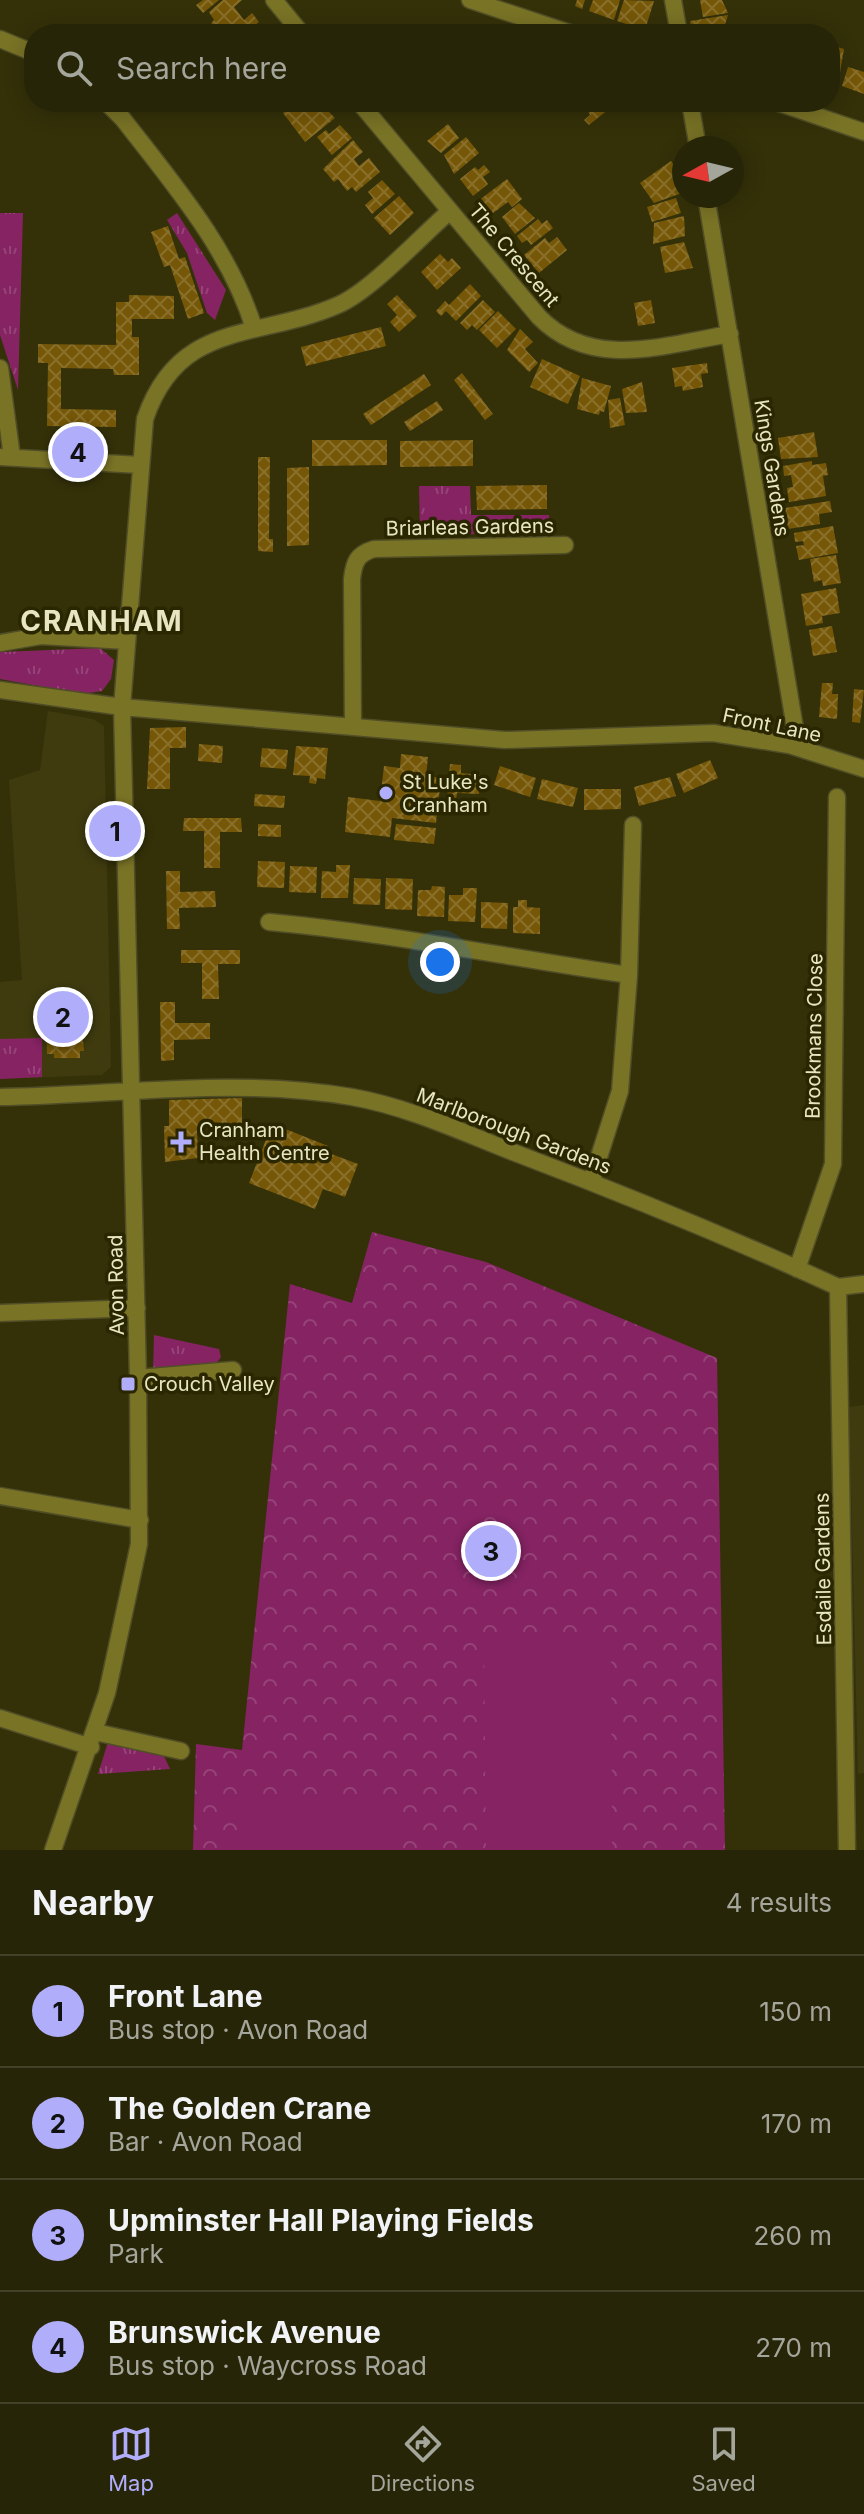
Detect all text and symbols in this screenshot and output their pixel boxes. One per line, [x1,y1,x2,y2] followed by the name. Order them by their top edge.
[24,24,840,112] search box
[52,46,96,90] icon: search
[116,50,288,86] text: Search here
[672,136,744,208] north arrow
[464,198,564,312] street label: The Crescent
[749,398,795,538] street label: Kings Gardens
[52,422,104,482] pin: 4
[386,514,554,540] street label: Briarleas Gardens
[20,604,184,638] district label: CRANHAM
[720,703,824,747] street label: Front Lane
[402,770,489,817] place label: St Luke's Cranham
[377,784,395,802] marker: St Luke's Cranham
[89,801,141,861] pin: 1
[420,942,460,982] your location
[801,953,827,1119] street label: Brookmans Close
[37,987,89,1047] pin: 2
[413,1083,615,1179] street label: Marlborough Gardens
[199,1118,330,1165] place label: Cranham Health Centre
[170,1131,192,1153] marker: Cranham Health Centre
[103,1234,129,1336] street label: Avon Road
[144,1372,275,1396] place label: Crouch Valley
[119,1375,137,1393] marker: Crouch Valley
[810,1492,836,1646] street label: Esdaile Gardens
[465,1521,517,1581] pin: 3
[32,1882,154,1923] text: Nearby
[726,1887,832,1918] text: 4 results
[108,1978,263,2014] text: Front Lane
[52,1996,64,2027] text: 1
[759,1996,832,2027] text: 150 m
[108,2014,368,2045] text: Bus stop · Avon Road
[108,2090,371,2126] text: The Golden Crane
[50,2108,66,2139] text: 2
[761,2108,832,2139] text: 170 m
[108,2126,303,2157] text: Bar · Avon Road
[108,2202,534,2238] text: Upminster Hall Playing Fields
[50,2220,66,2251] text: 3
[754,2220,832,2251] text: 260 m
[108,2238,164,2269] text: Park
[108,2314,381,2350] text: Brunswick Avenue
[49,2332,67,2363] text: 4
[755,2332,832,2363] text: 270 m
[108,2350,427,2381] text: Bus stop · Waycross Road
[108,2422,154,2496] tab: Map
[370,2422,475,2496] tab: Directions
[691,2422,756,2496] tab: Saved

